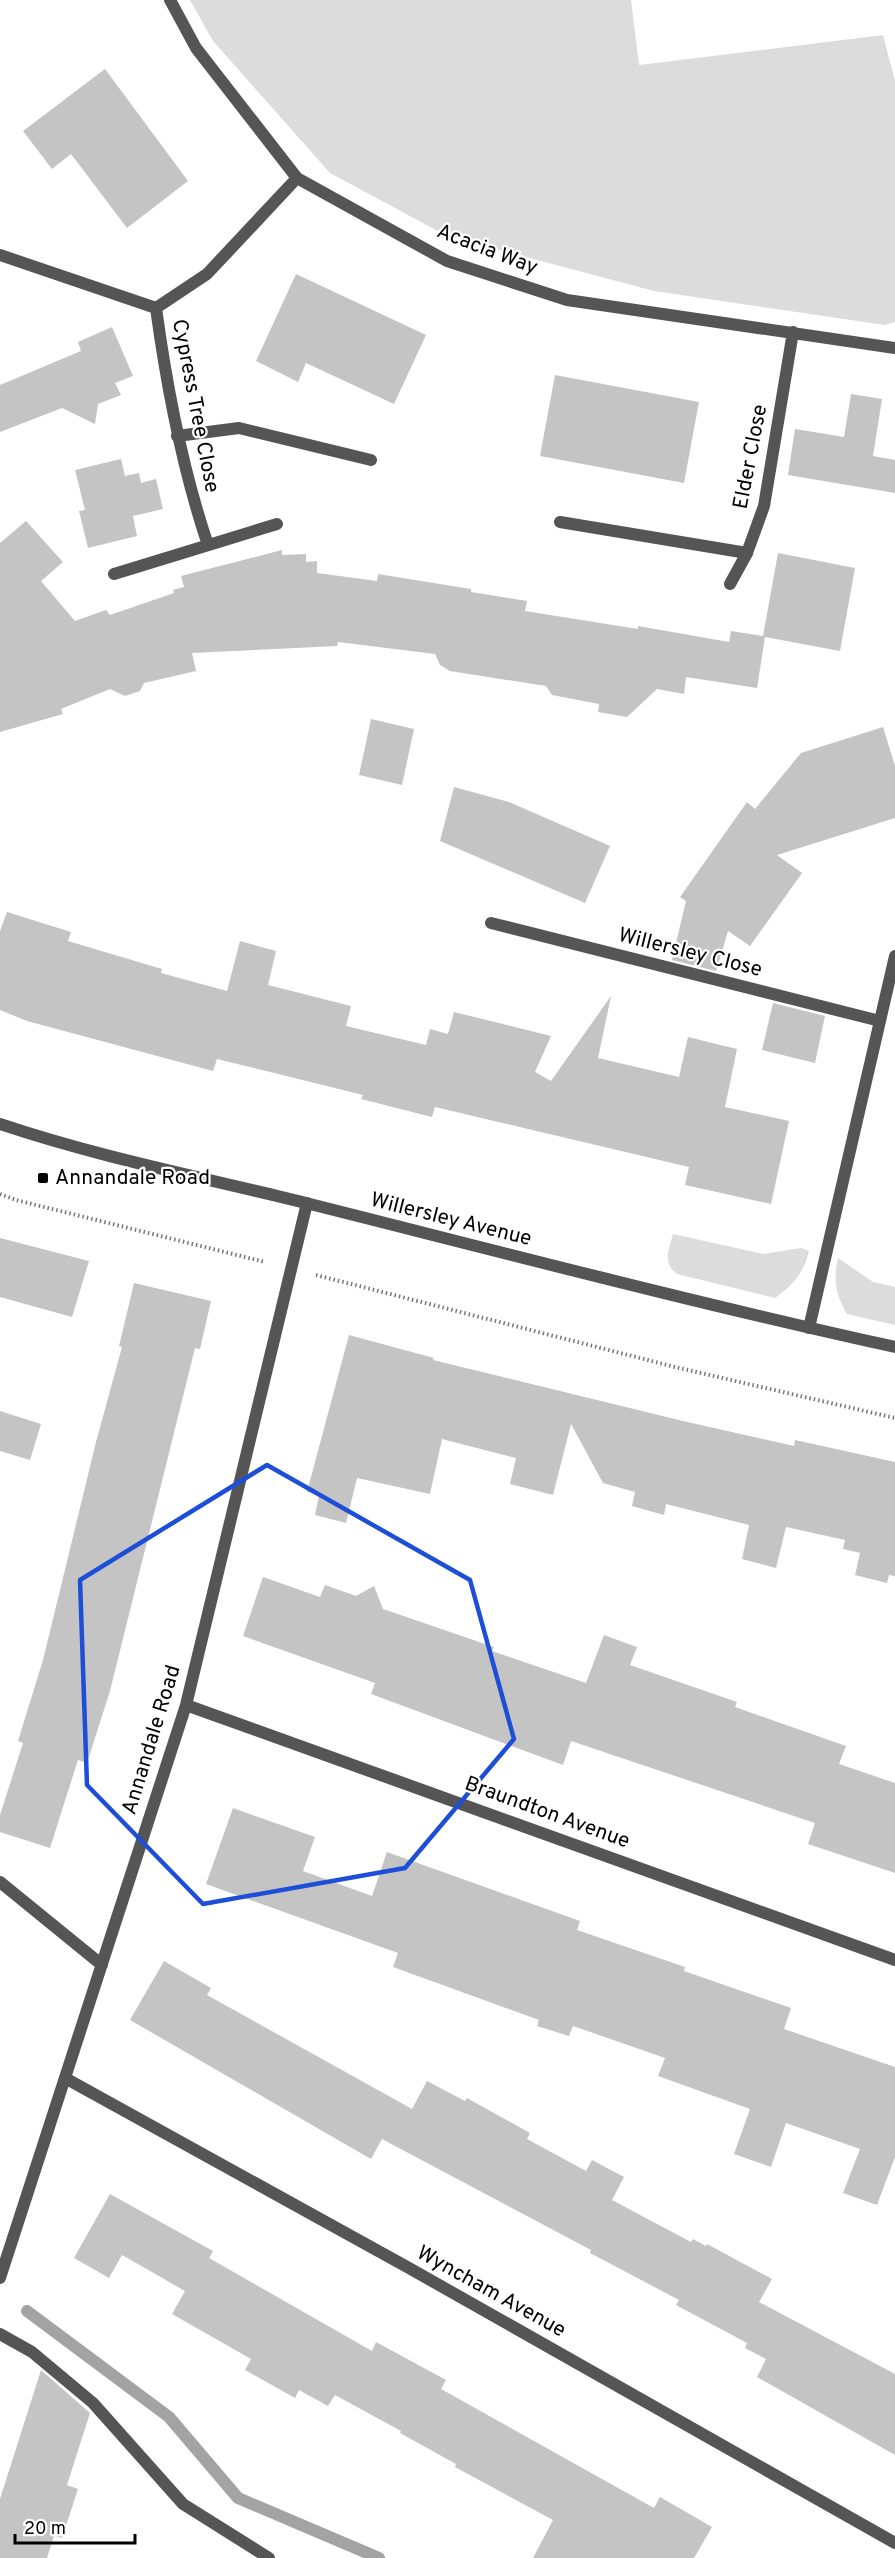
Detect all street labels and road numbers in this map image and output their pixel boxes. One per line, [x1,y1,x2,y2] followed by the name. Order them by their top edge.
[433,218,541,282] street label: Acacia Way
[165,317,225,495] street label: Cypress Tree Close
[728,402,774,512] street label: Elder Close
[615,922,765,984] street label: Willersley Close
[368,1187,534,1253] street label: Willersley Avenue
[116,1662,188,1818] street label: Annandale Road
[461,1771,633,1855] street label: Braundton Avenue
[412,2240,570,2344] street label: Wyncham Avenue

